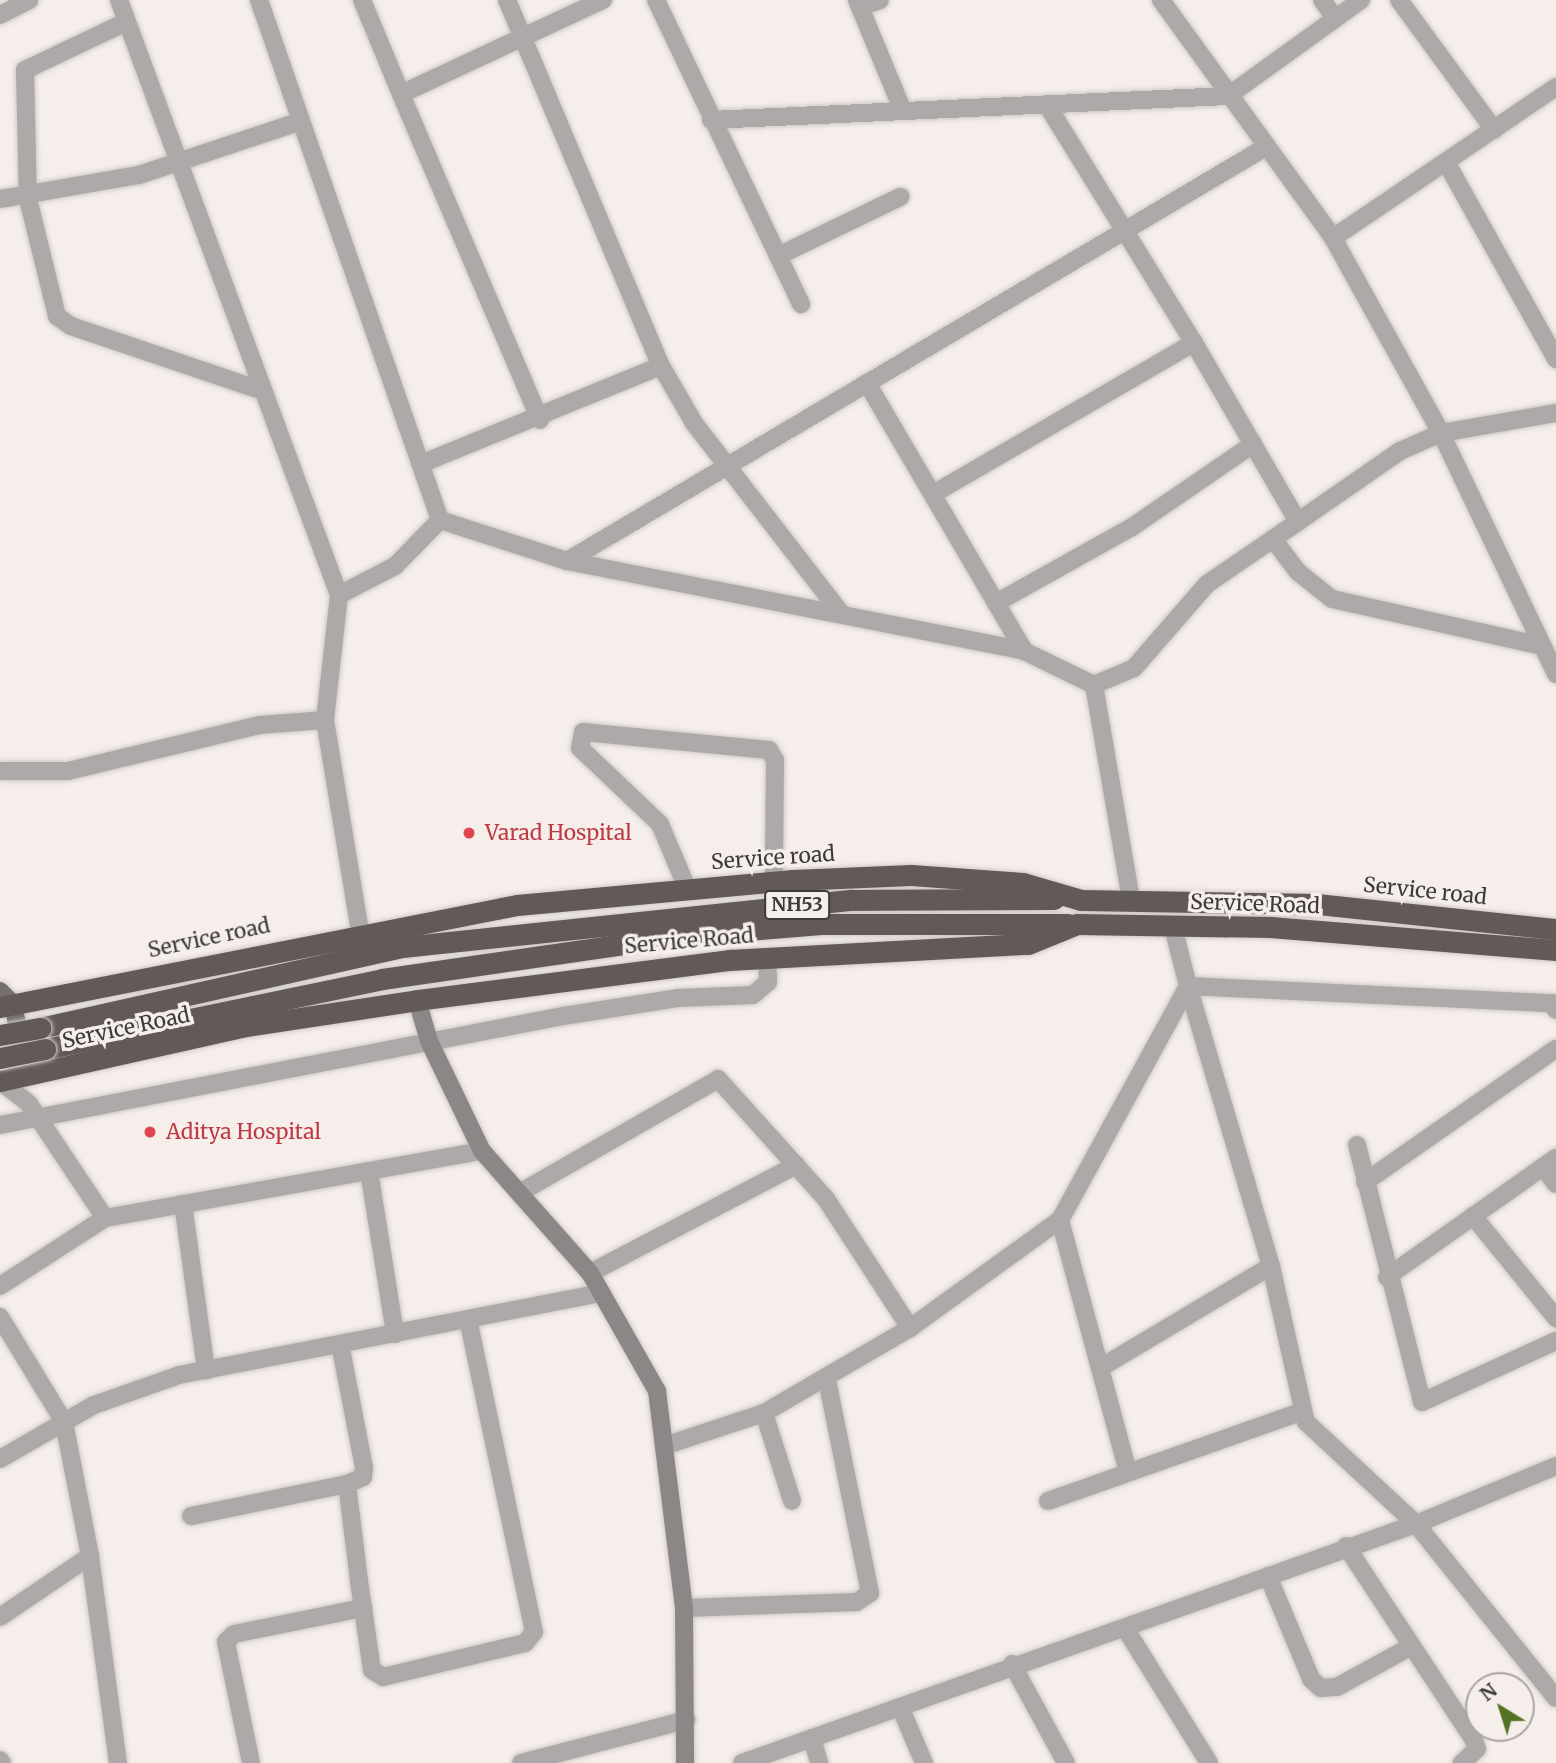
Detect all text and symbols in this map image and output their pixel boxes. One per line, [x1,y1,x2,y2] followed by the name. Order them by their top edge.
[485,820,632,846] place label: Varad Hospital
[459,823,479,843] marker: Varad Hospital
[710,841,836,875] street label: Service road
[1362,872,1488,910] street label: Service road
[1190,889,1320,919] street label: Service Road
[764,890,830,920] road number: NH53
[146,913,272,963] street label: Service road
[623,923,755,959] street label: Service Road
[60,1002,192,1054] street label: Service Road
[166,1119,321,1145] place label: Aditya Hospital
[140,1122,160,1142] marker: Aditya Hospital
[1465,1672,1535,1742] north arrow
[1475,1678,1502,1706] text: N

